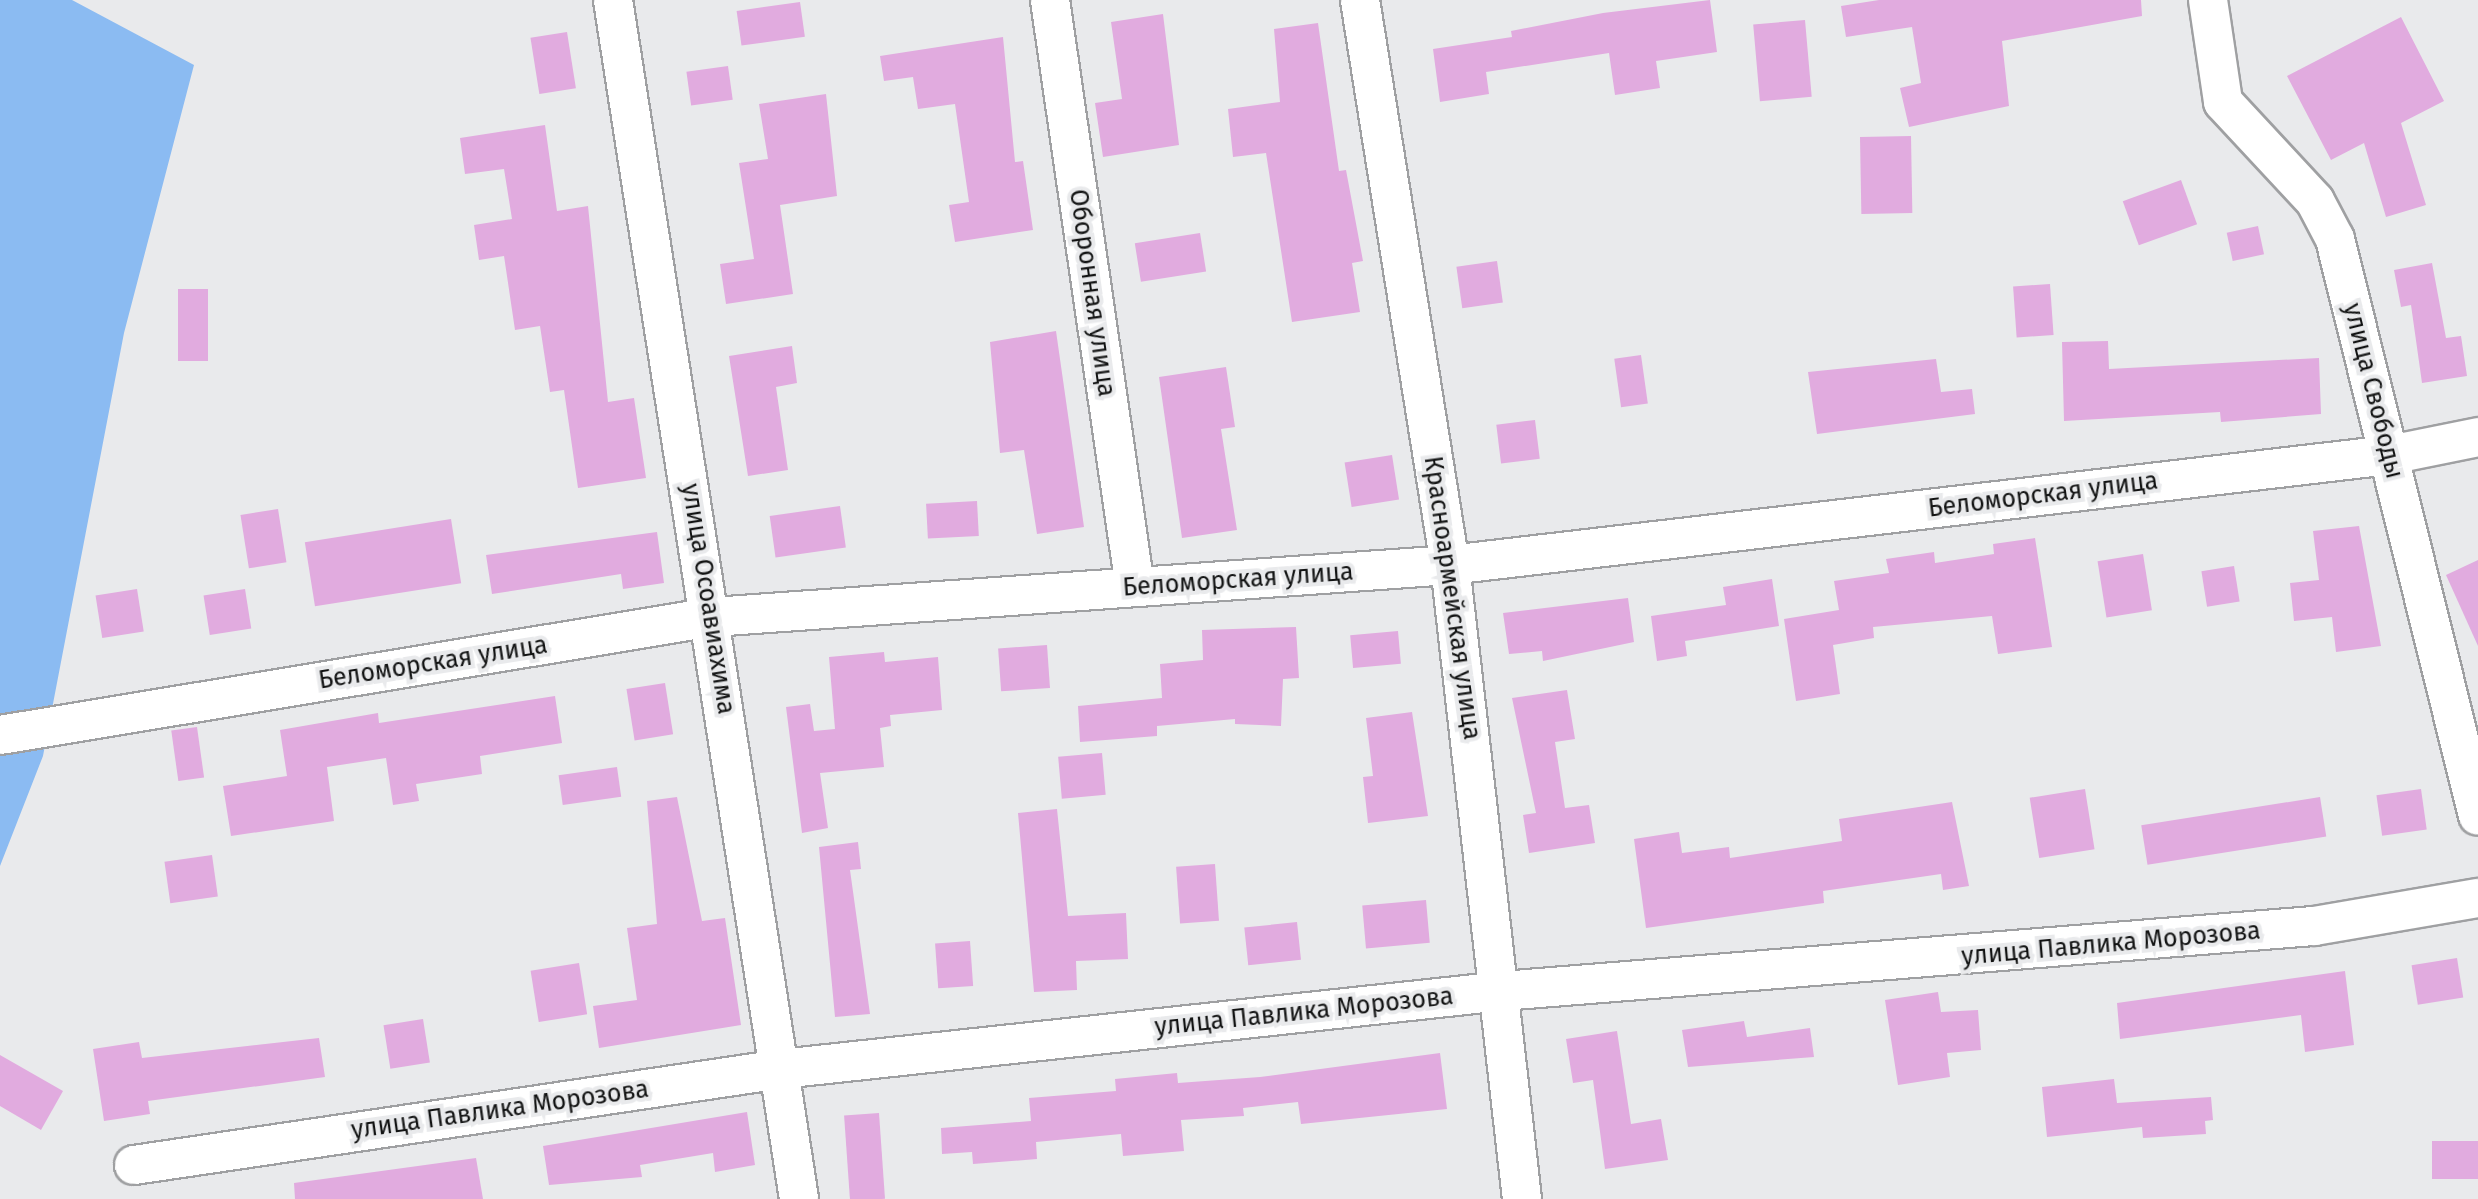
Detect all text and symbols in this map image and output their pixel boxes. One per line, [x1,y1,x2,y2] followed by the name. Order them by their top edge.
[1063,187,1121,399] street label: Оборонная улица
[2337,300,2409,482] street label: улица Свободы
[1417,454,1487,742] street label: Красноармейская улица
[1926,466,2160,524] street label: Беломорская улица
[675,482,741,716] street label: улица Осоавиахима
[1122,557,1354,603] street label: Беломорская улица
[316,630,550,696] street label: Беломорская улица
[1960,916,2262,972] street label: улица Павлика Морозова
[1153,981,1455,1043] street label: улица Павлика Морозова
[349,1074,651,1146] street label: улица Павлика Морозова

